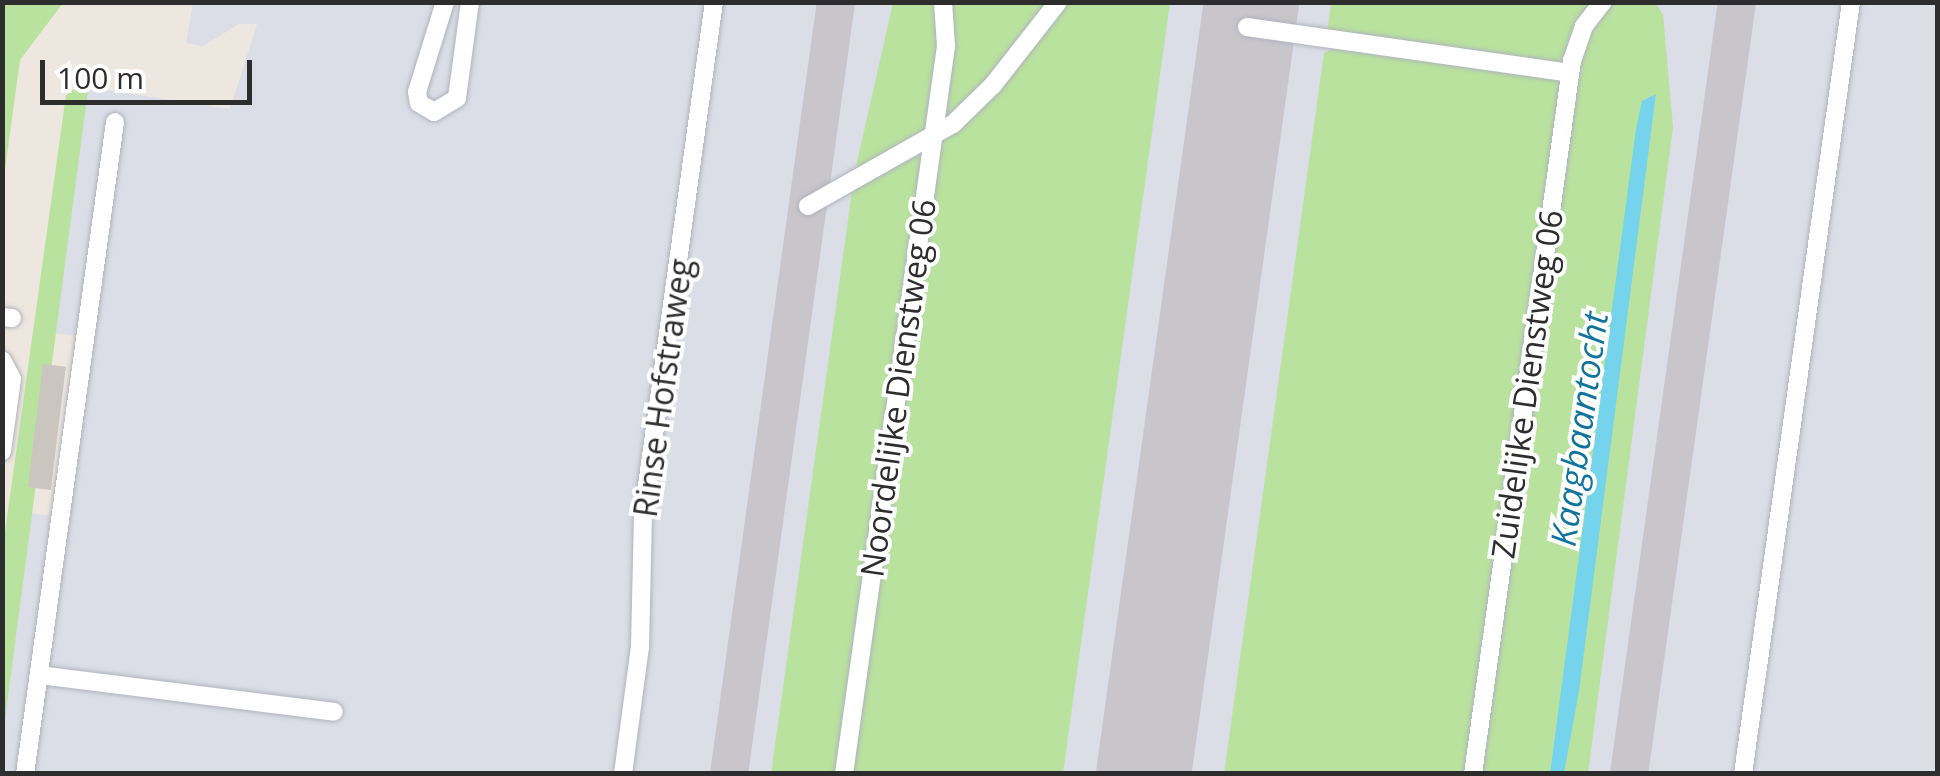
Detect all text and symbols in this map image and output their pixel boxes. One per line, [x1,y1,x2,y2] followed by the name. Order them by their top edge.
[45,40,258,102] scale bar
[57,57,144,98] text: 100 m
[852,197,944,579] street label: Noordelijke Dienstweg 06
[1484,207,1570,561] street label: Zuidelijke Dienstweg 06
[626,256,700,520] street label: Rinse Hofstraweg
[1542,309,1616,549] water label: Kaagbaantocht

